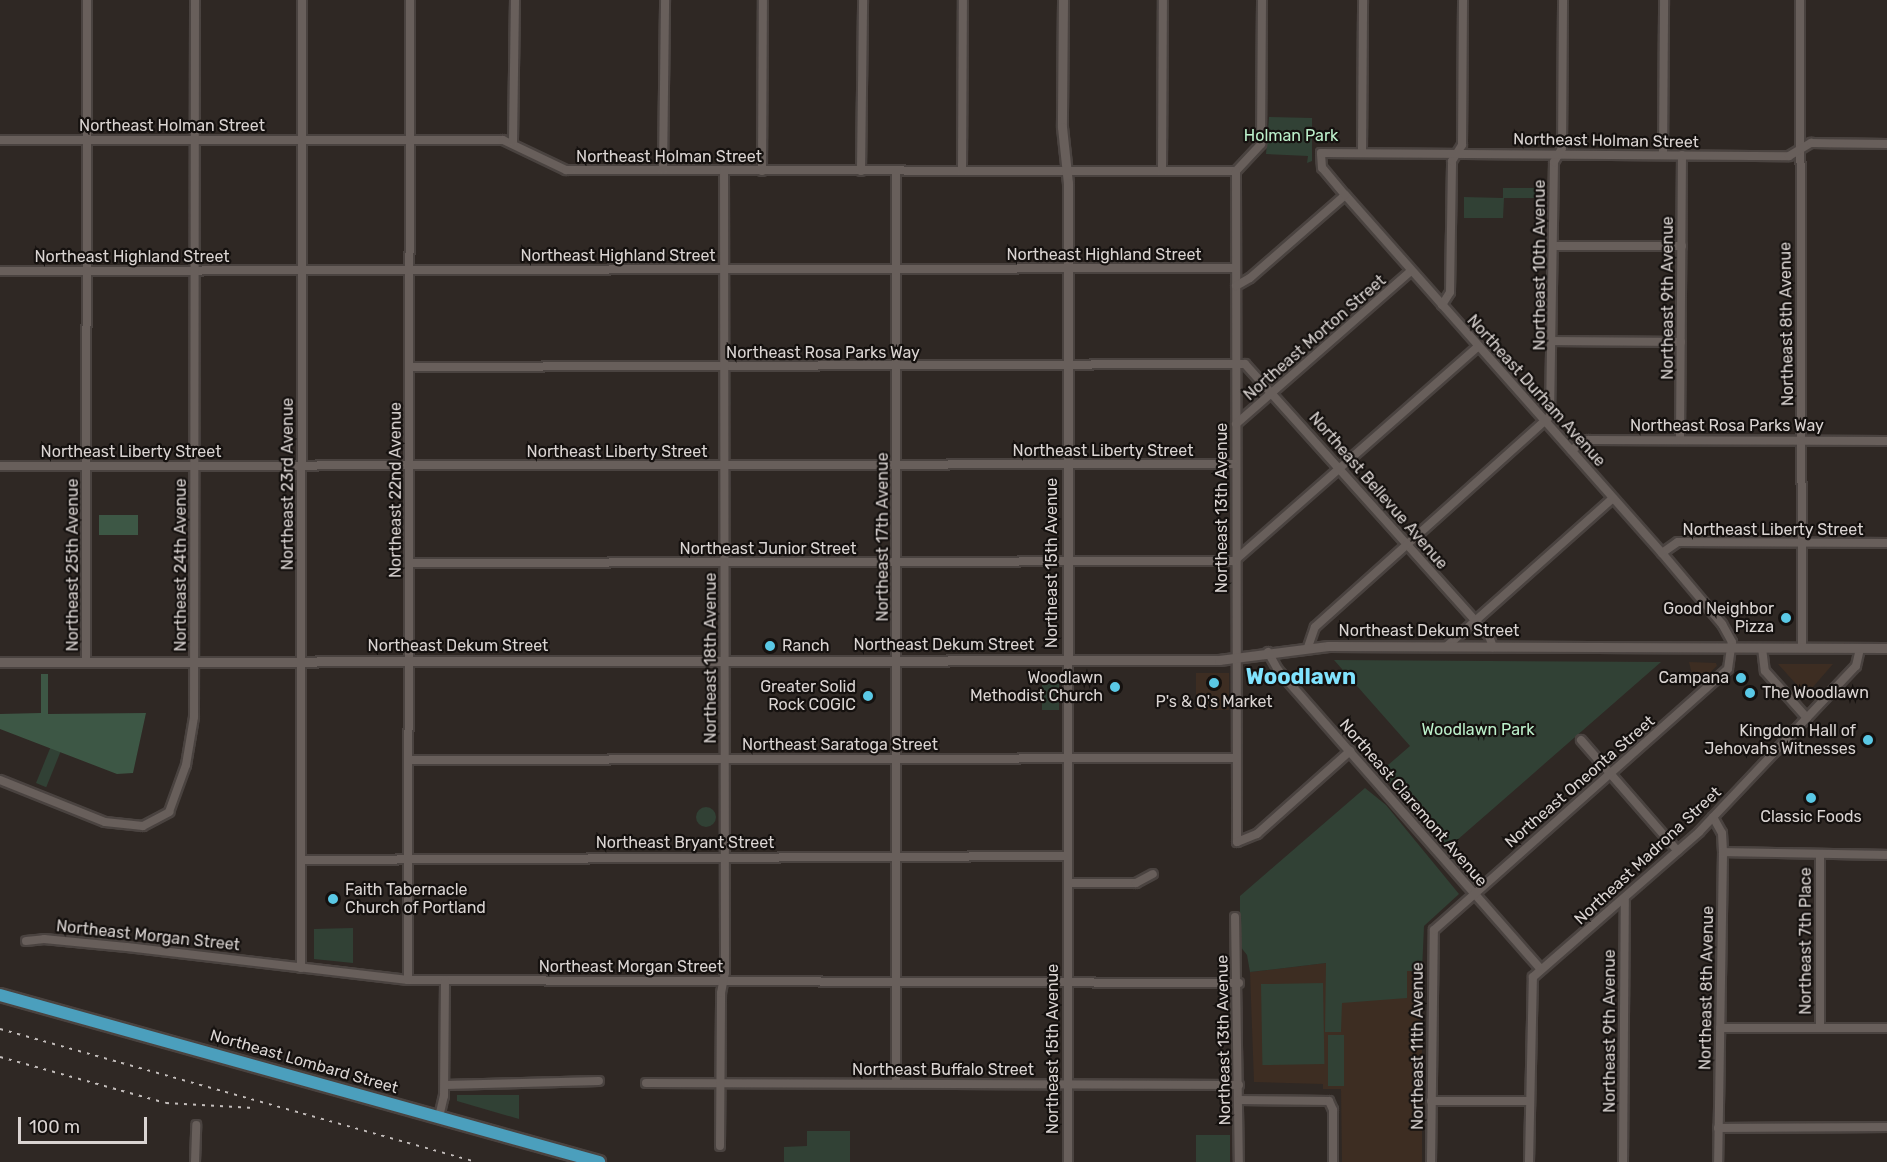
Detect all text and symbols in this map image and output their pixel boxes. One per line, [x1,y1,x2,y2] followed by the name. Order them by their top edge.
[79,116,265,136] street label: Northeast Holman Street
[1244,126,1338,146] park label: Holman Park
[1513,130,1699,152] street label: Northeast Holman Street
[576,147,762,167] street label: Northeast Holman Street
[1530,179,1550,351] street label: Northeast 10th Avenue
[1658,216,1678,380] street label: Northeast 9th Avenue
[1776,242,1798,406] street label: Northeast 8th Avenue
[1006,245,1202,265] street label: Northeast Highland Street
[520,246,716,266] street label: Northeast Highland Street
[34,247,230,267] street label: Northeast Highland Street
[1240,271,1390,405] street label: Northeast Morton Street
[1463,311,1609,471] street label: Northeast Durham Avenue
[726,343,920,363] street label: Northeast Rosa Parks Way
[278,398,298,570] street label: Northeast 23rd Avenue
[386,402,406,578] street label: Northeast 22nd Avenue
[1304,408,1452,574] street label: Northeast Bellevue Avenue
[1630,416,1824,436] street label: Northeast Rosa Parks Way
[1212,423,1232,593] street label: Northeast 13th Avenue
[1012,441,1194,461] street label: Northeast Liberty Street
[40,442,222,462] street label: Northeast Liberty Street
[526,442,708,462] street label: Northeast Liberty Street
[873,452,893,622] street label: Northeast 17th Avenue
[63,478,83,652] street label: Northeast 25th Avenue
[171,478,191,652] street label: Northeast 24th Avenue
[1042,478,1062,648] street label: Northeast 15th Avenue
[1682,520,1864,540] street label: Northeast Liberty Street
[679,539,857,559] street label: Northeast Junior Street
[701,572,721,744] street label: Northeast 18th Avenue
[1663,599,1774,637] place label: Good Neighbor Pizza
[1779,611,1793,625] marker: Good Neighbor Pizza
[1339,621,1519,641] street label: Northeast Dekum Street
[854,635,1034,655] street label: Northeast Dekum Street
[368,636,548,656] street label: Northeast Dekum Street
[782,636,830,656] place label: Ranch
[763,639,777,653] marker: Ranch
[1246,664,1356,690] district label: Woodlawn
[970,668,1103,706] place label: Woodlawn Methodist Church
[1658,668,1729,688] place label: Campana
[1734,671,1748,685] marker: Campana
[1207,676,1221,690] marker: P's & Q's Market
[760,677,856,715] place label: Greater Solid Rock COGIC
[1108,680,1122,694] marker: Woodlawn Methodist Church
[1762,683,1869,703] place label: The Woodlawn
[1743,686,1757,700] marker: The Woodlawn
[861,689,875,703] marker: Greater Solid Rock COGIC
[1155,692,1273,712] place label: P's & Q's Market
[1501,712,1659,852] street label: Northeast Oneonta Street
[1335,715,1491,891] street label: Northeast Claremont Avenue
[1422,720,1534,740] park label: Woodlawn Park
[1704,721,1856,759] place label: Kingdom Hall of Jehovahs Witnesses
[1861,733,1875,747] marker: Kingdom Hall of Jehovahs Witnesses
[742,735,938,755] street label: Northeast Saratoga Street
[1571,783,1725,929] street label: Northeast Madrona Street
[1804,791,1818,805] marker: Classic Foods
[1760,807,1862,827] place label: Classic Foods
[596,833,774,853] street label: Northeast Bryant Street
[1796,867,1816,1015] street label: Northeast 7th Place
[345,880,486,918] place label: Faith Tabernacle Church of Portland
[326,892,340,906] marker: Faith Tabernacle Church of Portland
[1696,906,1718,1070] street label: Northeast 8th Avenue
[55,917,241,955] street label: Northeast Morgan Street
[1600,949,1620,1113] street label: Northeast 9th Avenue
[1213,954,1235,1126] street label: Northeast 13th Avenue
[539,957,723,977] street label: Northeast Morgan Street
[1408,962,1428,1130] street label: Northeast 11th Avenue
[1043,964,1063,1134] street label: Northeast 15th Avenue
[208,1026,400,1098] street label: Northeast Lombard Street
[852,1060,1034,1080] street label: Northeast Buffalo Street
[21,1105,150,1143] scale bar
[29,1116,80,1138] text: 100 m

